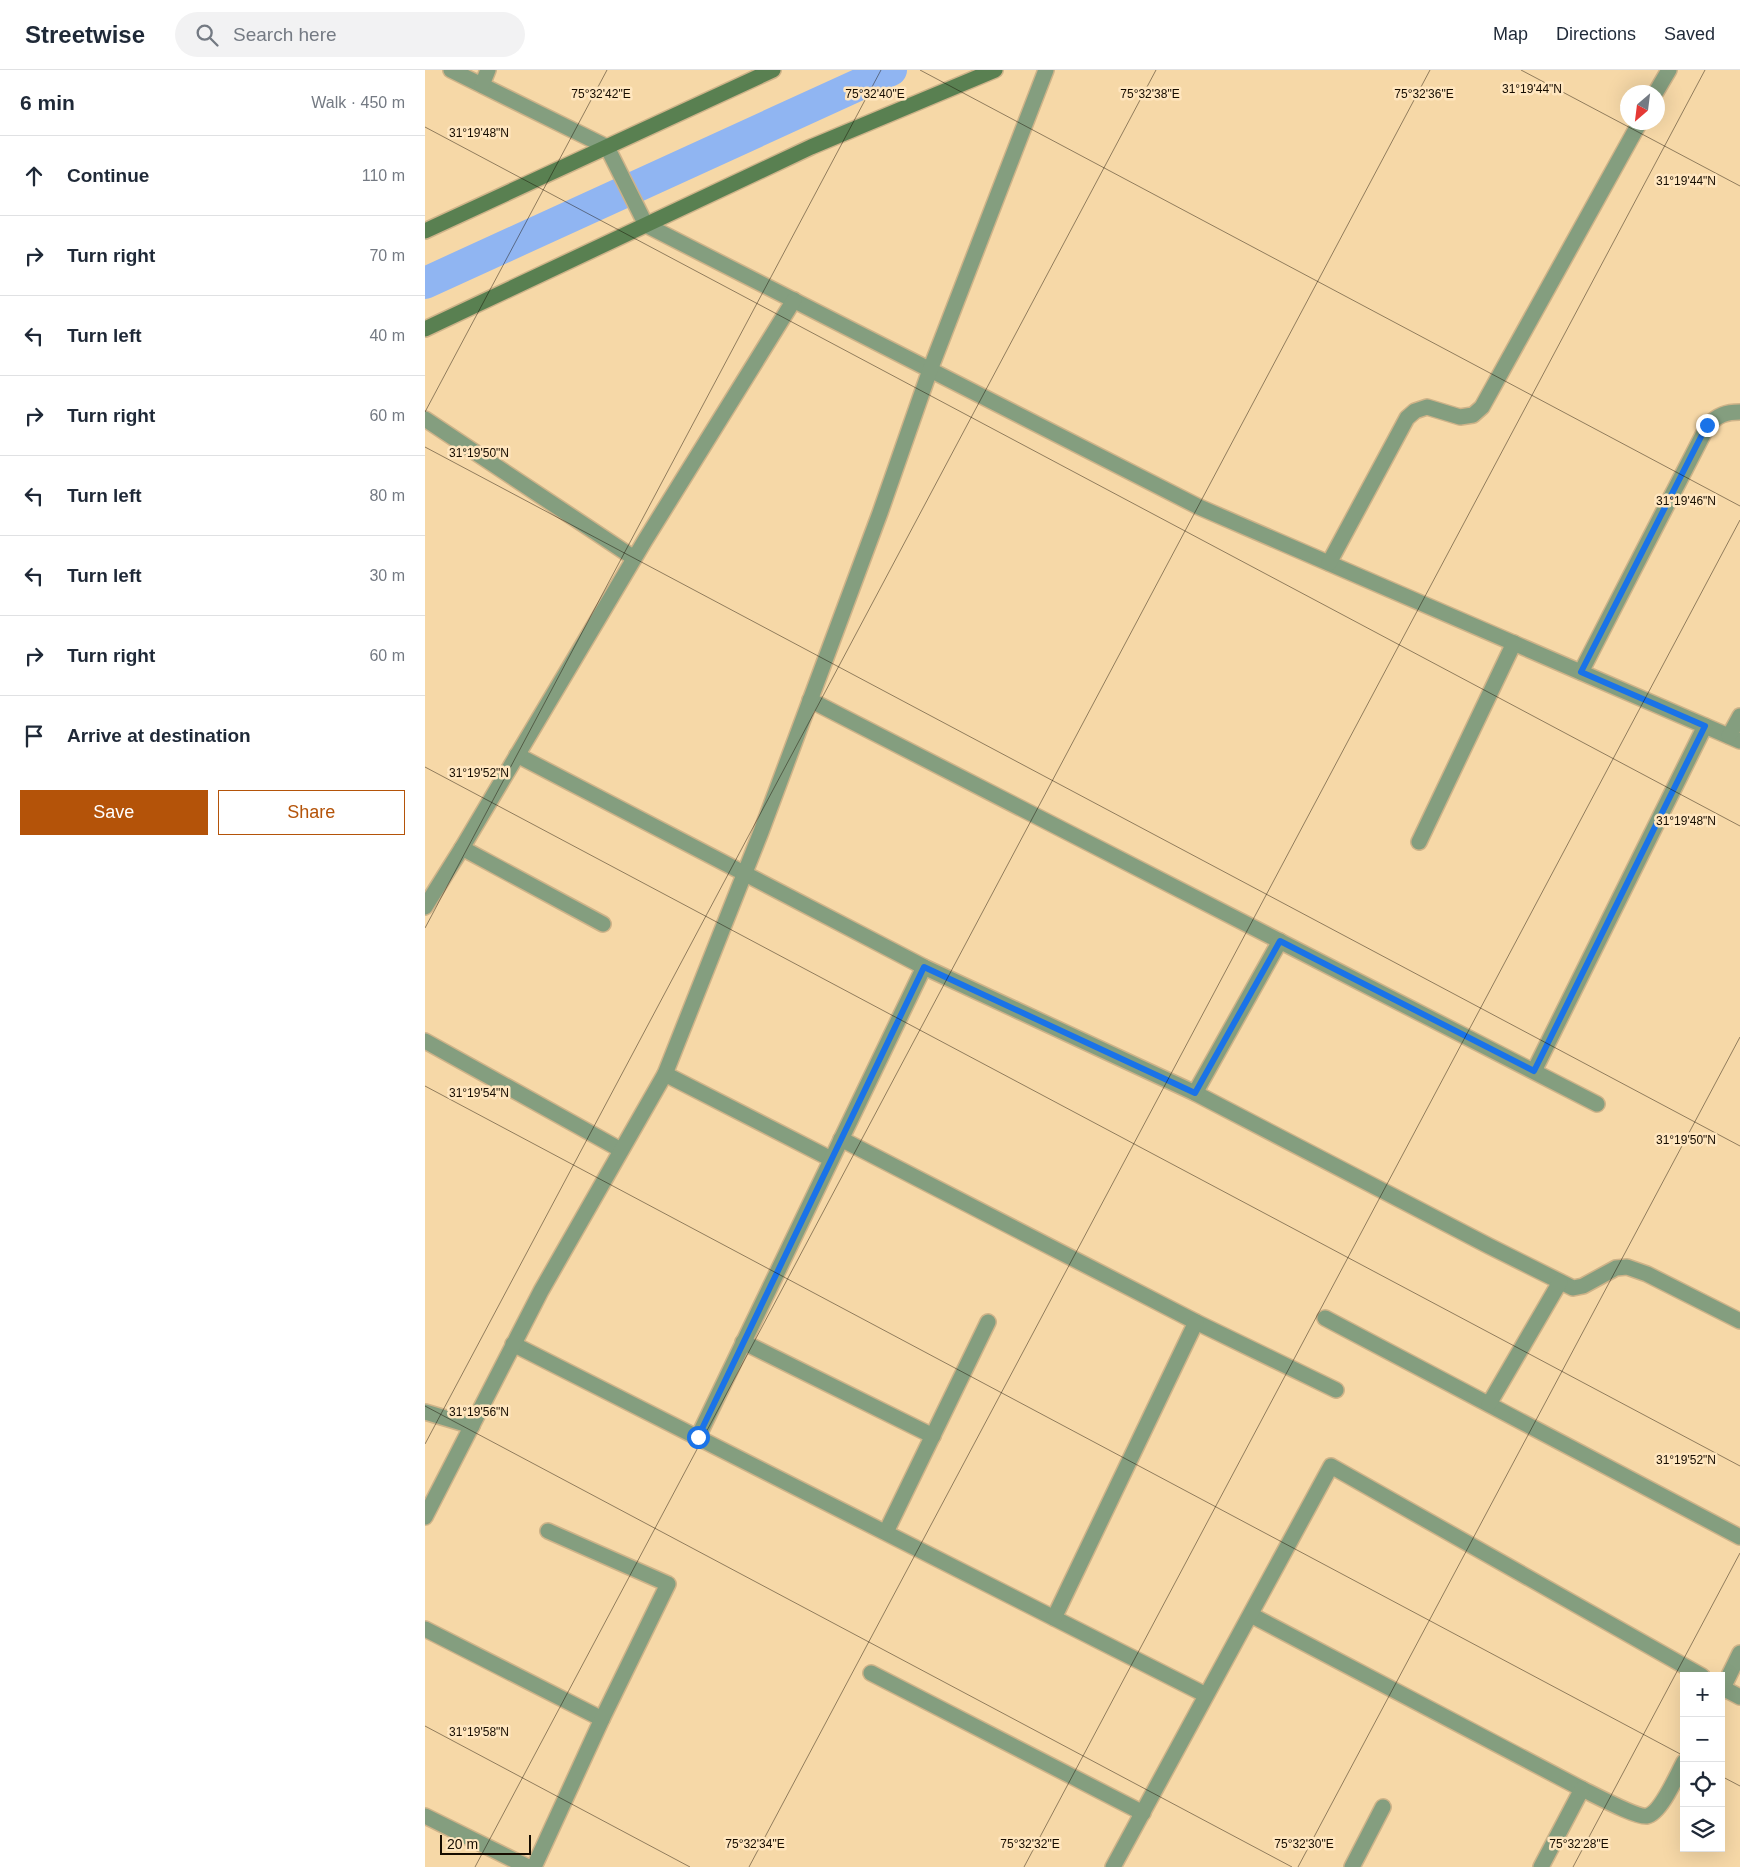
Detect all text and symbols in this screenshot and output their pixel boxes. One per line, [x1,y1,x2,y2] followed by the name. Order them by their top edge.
[175,12,525,57] search box
[25,21,145,48] text: Streetwise
[193,21,221,49] icon: search
[233,24,337,45] text: Search here
[1493,24,1528,44] text: Map
[1556,24,1636,44] text: Directions
[1664,24,1715,44] text: Saved
[1502,82,1562,96] text: 31°19'44"N
[1620,85,1665,130] north arrow
[571,87,631,101] text: 75°32'42"E
[845,87,905,101] text: 75°32'40"E
[1120,87,1180,101] text: 75°32'38"E
[1394,87,1454,101] text: 75°32'36"E
[20,91,75,114] text: 6 min
[311,94,405,111] text: Walk · 450 m
[449,126,509,140] text: 31°19'48"N
[20,162,48,190] icon: ahead
[67,165,149,186] text: Continue
[362,167,405,184] text: 110 m
[1656,174,1716,188] text: 31°19'44"N
[20,242,48,270] icon: right
[67,245,155,266] text: Turn right
[369,247,405,264] text: 70 m
[20,322,48,350] icon: left
[67,325,142,346] text: Turn left
[369,327,405,344] text: 40 m
[20,402,48,430] icon: right
[67,405,155,426] text: Turn right
[369,407,405,424] text: 60 m
[1696,414,1719,437] route end
[449,446,509,460] text: 31°19'50"N
[20,482,48,510] icon: left
[67,485,142,506] text: Turn left
[369,487,405,504] text: 80 m
[1656,494,1716,508] text: 31°19'46"N
[20,562,48,590] icon: left
[67,565,142,586] text: Turn left
[369,567,405,584] text: 30 m
[20,642,48,670] icon: right
[67,645,155,666] text: Turn right
[369,647,405,664] text: 60 m
[20,722,48,750] icon: arrive
[67,725,251,746] text: Arrive at destination
[449,766,509,780] text: 31°19'52"N
[20,790,208,835] button: Save
[218,790,405,835] button: Share
[1656,814,1716,828] text: 31°19'48"N
[449,1086,509,1100] text: 31°19'54"N
[1656,1133,1716,1147] text: 31°19'50"N
[449,1405,509,1419] text: 31°19'56"N
[687,1426,710,1449] route start
[1656,1453,1716,1467] text: 31°19'52"N
[1680,1672,1725,1852] map controls
[1680,1672,1725,1717] button: +
[1680,1717,1725,1762] button: −
[449,1725,509,1739] text: 31°19'58"N
[1680,1762,1725,1807] button: locate
[1680,1807,1725,1852] button: layers
[440,1832,531,1855] scale bar
[447,1836,478,1852] text: 20 m
[725,1837,785,1851] text: 75°32'34"E
[1000,1837,1060,1851] text: 75°32'32"E
[1274,1837,1334,1851] text: 75°32'30"E
[1549,1837,1609,1851] text: 75°32'28"E

